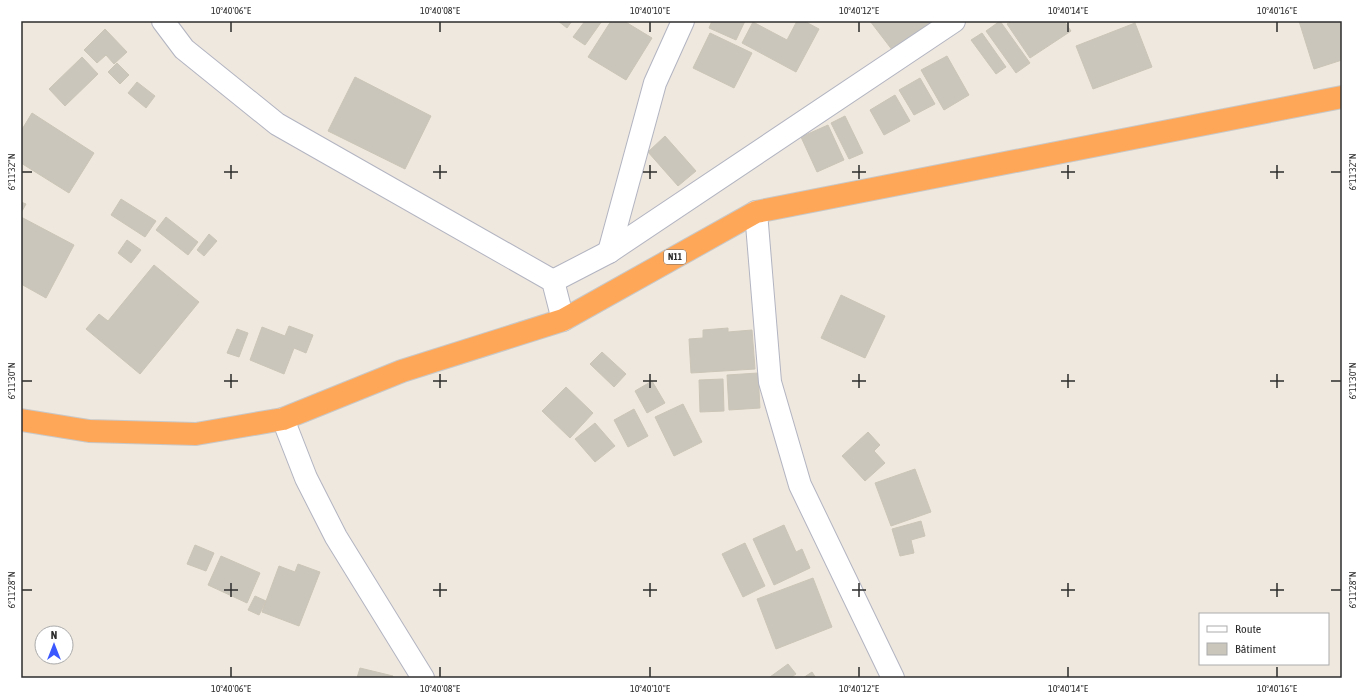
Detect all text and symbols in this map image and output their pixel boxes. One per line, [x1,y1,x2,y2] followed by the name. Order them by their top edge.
[211,5,252,16] text: 10°40'06"E
[420,5,461,16] text: 10°40'08"E
[630,5,671,16] text: 10°40'10"E
[839,5,880,16] text: 10°40'12"E
[1048,5,1089,16] text: 10°40'14"E
[1257,5,1298,16] text: 10°40'16"E
[6,153,17,191] text: 6°11'32"N
[1347,153,1358,191] text: 6°11'32"N
[664,250,686,264] road number: N11
[6,362,17,400] text: 6°11'30"N
[1347,362,1358,400] text: 6°11'30"N
[6,571,17,609] text: 6°11'28"N
[1347,571,1358,609] text: 6°11'28"N
[1199,613,1329,665] legend
[1235,622,1261,636] text: Route
[34,625,74,665] north arrow
[51,629,57,641] text: N
[1235,642,1276,656] text: Bâtiment
[211,683,252,694] text: 10°40'06"E
[420,683,461,694] text: 10°40'08"E
[630,683,671,694] text: 10°40'10"E
[839,683,880,694] text: 10°40'12"E
[1048,683,1089,694] text: 10°40'14"E
[1257,683,1298,694] text: 10°40'16"E

